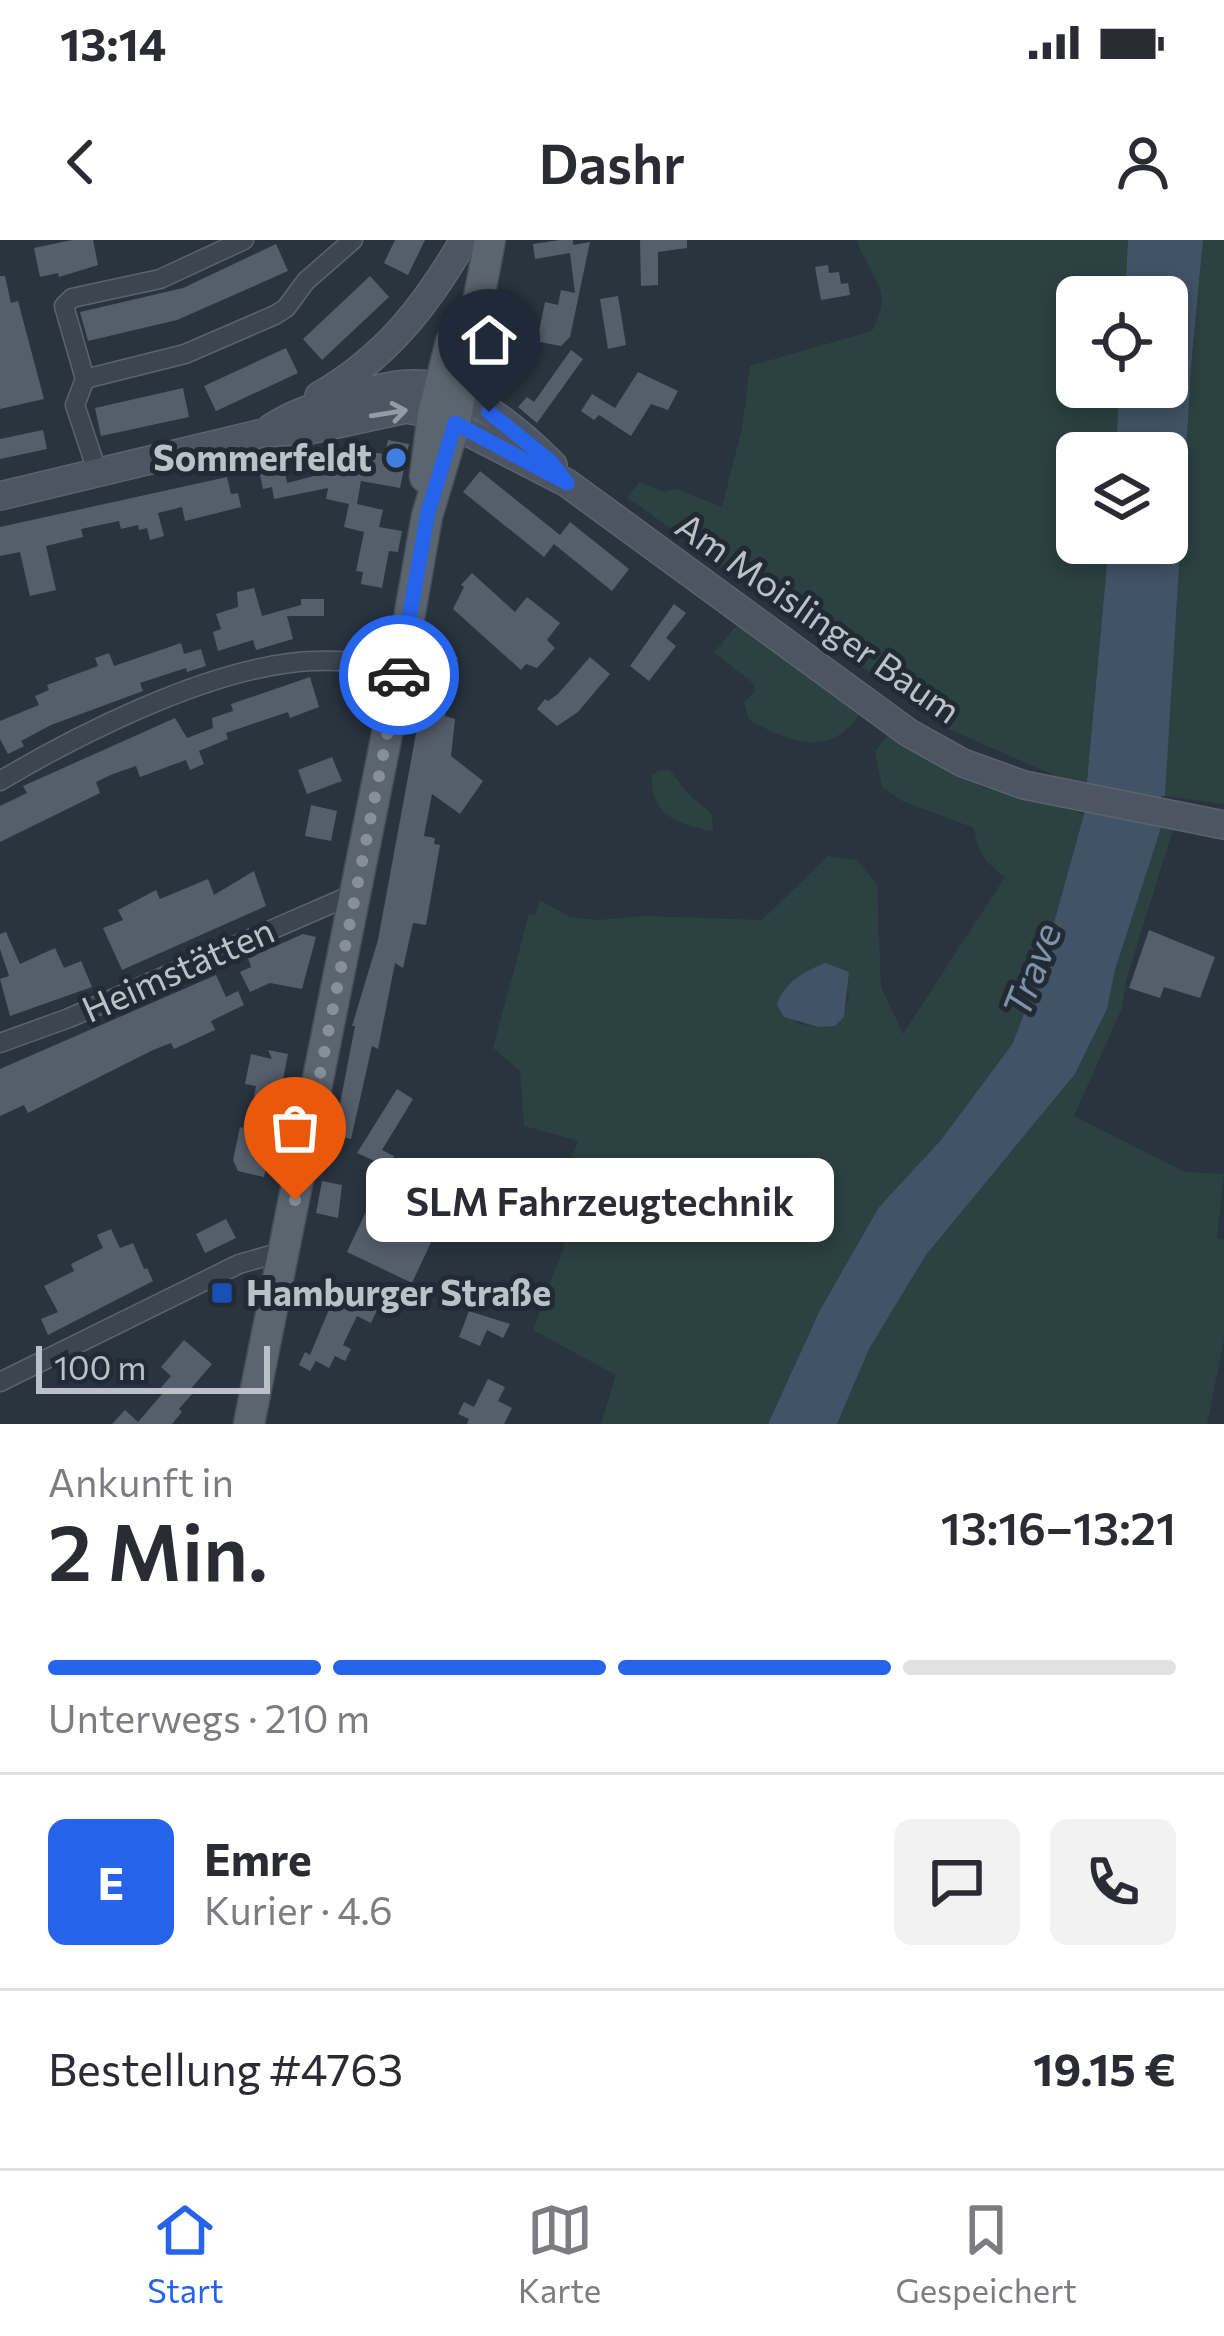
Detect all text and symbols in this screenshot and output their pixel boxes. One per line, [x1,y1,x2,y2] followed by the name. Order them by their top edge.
[60,15,166,70] text: 13:14
[48,129,114,195] icon: back
[539,129,685,195] text: Dashr
[1110,129,1176,195] icon: person
[1056,276,1188,564] map controls
[1056,276,1188,408] button: locate
[438,289,540,412] pin
[456,307,522,373] icon: home
[369,401,408,424] one-way arrow
[1056,432,1188,564] button: layers
[153,434,372,478] place label: Sommerfeldt
[383,445,409,471] marker: Sommerfeldt
[669,502,970,731] street label: Am Moislinger Baum
[339,615,459,735] courier
[366,642,432,708] icon: car
[74,906,280,1030] street label: Heimstätten
[990,916,1070,1023] water label: Trave
[244,1077,346,1200] pin
[262,1095,328,1161] icon: bag
[367,1158,835,1242] callout: SLM Fahrzeugtechnik
[406,1176,794,1224] text: SLM Fahrzeugtechnik
[246,1269,551,1313] place label: Hamburger Straße
[209,1280,235,1306] marker: Hamburger Straße
[36,1340,270,1393] scale bar
[54,1346,146,1387] text: 100 m
[48,1457,234,1505] text: Ankunft in
[941,1499,1176,1554] text: 13:16–13:21
[48,1502,268,1597] text: 2 Min.
[48,1693,370,1741] text: Unterwegs · 210 m
[894,1819,1020,1945] button: chat
[1050,1819,1176,1945] button: phone
[204,1830,312,1885] text: Emre
[98,1854,124,1909] text: E
[204,1885,393,1933] text: Kurier · 4.6
[48,2040,403,2095] text: Bestellung #4763
[1033,2040,1176,2095] text: 19.15 €
[147,2197,224,2310] tab: Start
[518,2197,601,2310] tab: Karte
[895,2197,1077,2310] tab: Gespeichert

